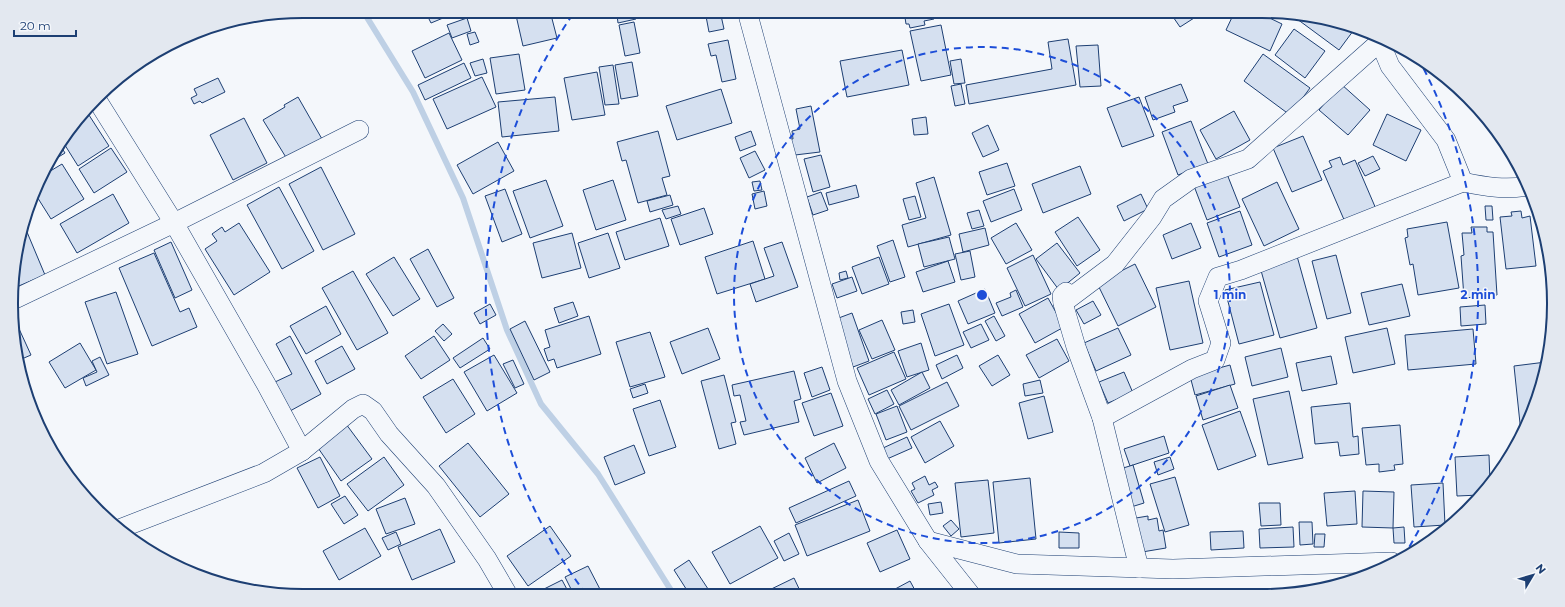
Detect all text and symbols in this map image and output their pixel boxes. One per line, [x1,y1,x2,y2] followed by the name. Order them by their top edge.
[14,12,76,38] scale bar
[20,18,51,33] text: 20 m
[1214,287,1246,302] text: 1 min
[1461,287,1495,302] text: 2 min
[975,288,989,302] centre of rings
[1513,555,1553,595] north arrow
[1533,561,1549,577] text: N

